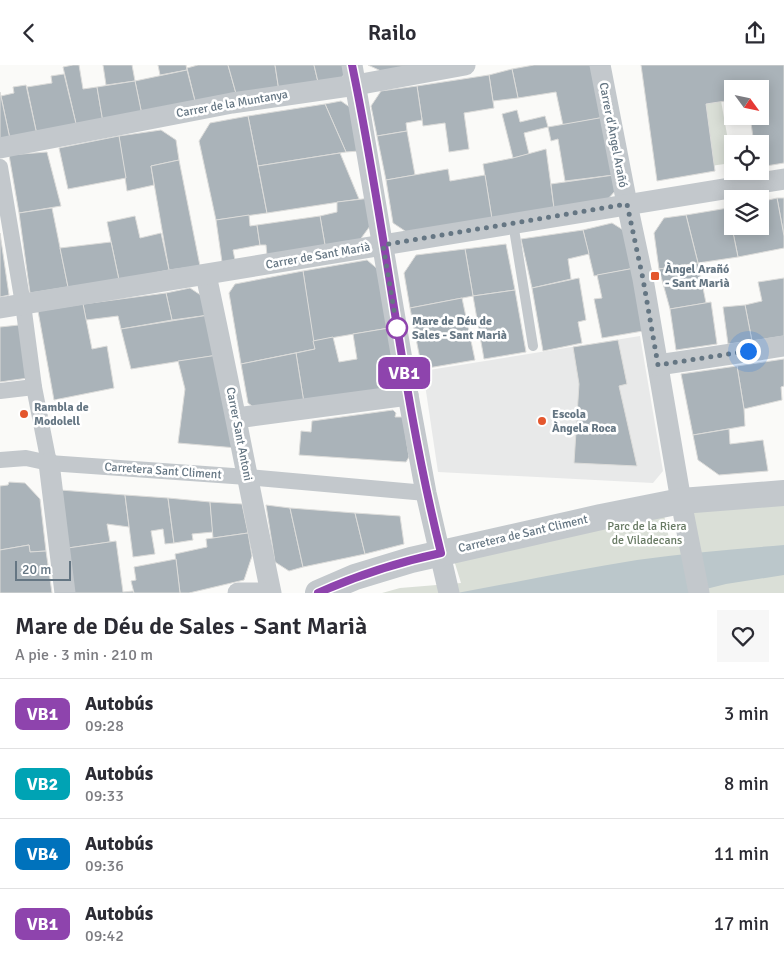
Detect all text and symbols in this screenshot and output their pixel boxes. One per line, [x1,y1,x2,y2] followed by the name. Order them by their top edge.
[15,19,43,47] icon: back
[368,19,416,46] text: Railo
[741,19,769,47] icon: share
[724,80,769,125] north arrow
[724,80,769,235] map controls
[595,81,631,189] street label: Carrer d'Àngel Arañó
[175,87,289,121] street label: Carrer de la Muntanya
[724,135,769,180] button: locate
[724,190,769,235] button: layers
[265,239,371,273] street label: Carrer de Sant Marià
[665,262,730,291] place label: Àngel Arañó - Sant Marià
[649,270,661,282] marker: Àngel Arañó - Sant Marià
[412,314,507,343] place label: Mare de Déu de Sales - Sant Marià
[386,317,408,339] marker: Mare de Déu de Sales - Sant Marià
[736,339,761,364] your location
[375,357,433,389] line badge: VB1
[388,362,420,384] text: VB1
[223,386,255,482] street label: Carrer Sant Antoni
[34,400,89,429] place label: Rambla de Modolell
[552,407,617,436] place label: Escola Àngela Roca
[18,408,30,420] marker: Rambla de Modolell
[536,415,548,427] marker: Escola Àngela Roca
[104,459,222,483] street label: Carretera Sant Climent
[457,512,589,556] street label: Carretera de Sant Climent
[607,519,687,548] park label: Parc de la Riera de Viladecans
[15,558,71,581] scale bar
[22,561,51,578] text: 20 m
[717,610,769,662] button: heart
[15,611,367,641] text: Mare de Déu de Sales - Sant Marià
[15,645,153,665] text: A pie · 3 min · 210 m
[85,692,153,716] text: Autobús
[724,702,769,726] text: 3 min
[27,703,58,725] text: VB1
[85,716,124,736] text: 09:28
[85,762,153,786] text: Autobús
[724,772,769,796] text: 8 min
[27,773,58,795] text: VB2
[85,786,124,806] text: 09:33
[85,832,153,856] text: Autobús
[714,842,769,866] text: 11 min
[27,843,58,865] text: VB4
[85,856,124,876] text: 09:36
[85,902,153,926] text: Autobús
[714,912,769,936] text: 17 min
[27,913,58,935] text: VB1
[85,926,124,946] text: 09:42

